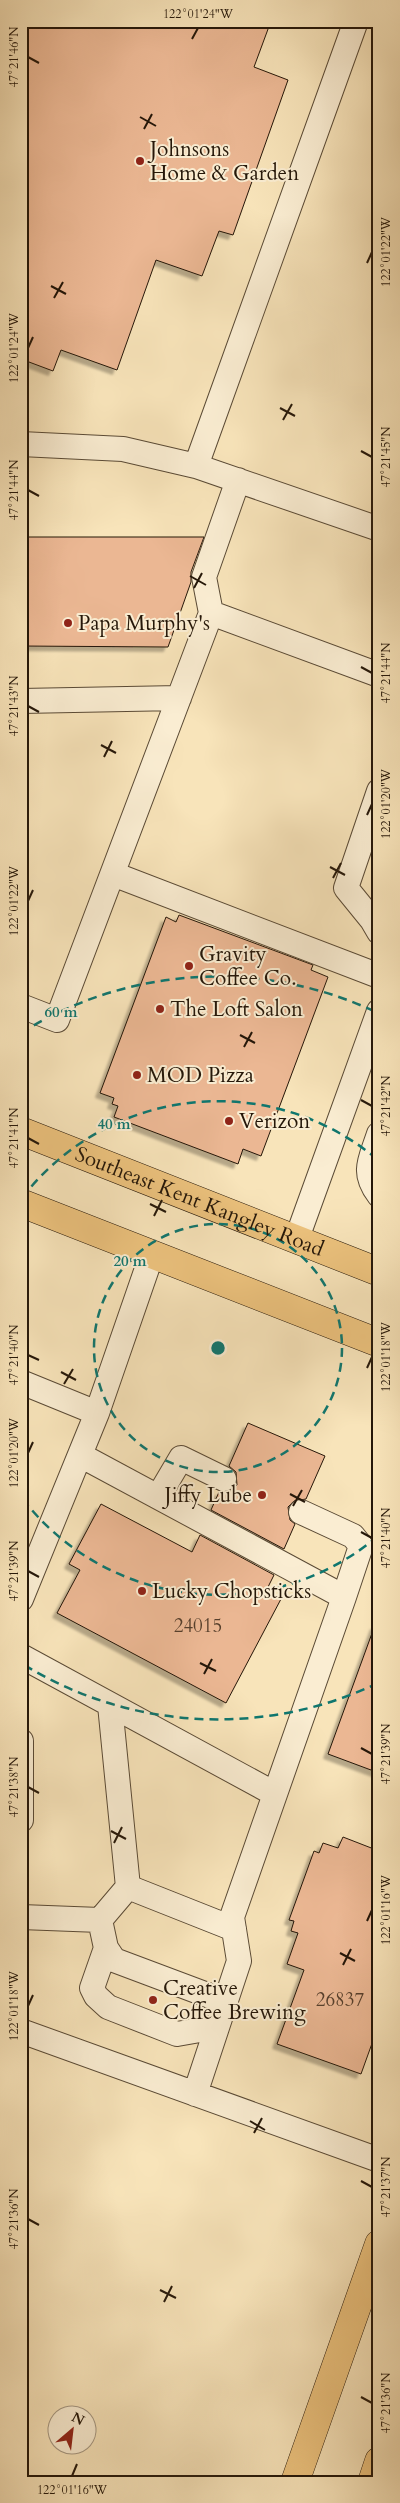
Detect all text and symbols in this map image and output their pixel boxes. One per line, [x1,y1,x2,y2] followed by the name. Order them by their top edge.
[163,6,234,22] text: 122°01'24"W
[6,26,22,87] text: 47°21'46"N
[147,135,299,188] place label: Johnsons Home & Garden
[134,155,146,167] marker: Johnsons Home & Garden
[378,216,394,287] text: 122°01'22"W
[6,312,22,383] text: 122°01'24"W
[378,426,394,487] text: 47°21'45"N
[6,459,22,520] text: 47°21'44"N
[78,609,210,638] place label: Papa Murphy's
[62,617,74,629] marker: Papa Murphy's
[378,642,394,703] text: 47°21'44"N
[6,675,22,736] text: 47°21'43"N
[378,768,394,839] text: 122°01'20"W
[6,865,22,936] text: 122°01'22"W
[199,940,296,993] place label: Gravity Coffee Co.
[183,960,195,972] marker: Gravity Coffee Co.
[170,995,303,1024] place label: The Loft Salon
[44,1002,78,1022] text: 60 m
[154,1003,166,1015] marker: The Loft Salon
[147,1061,254,1090] place label: MOD Pizza
[131,1069,143,1081] marker: MOD Pizza
[378,1075,394,1136] text: 47°21'42"N
[6,1107,22,1168] text: 47°21'41"N
[239,1107,310,1136] place label: Verizon
[97,1114,131,1134] text: 40 m
[223,1115,235,1127] marker: Verizon
[71,1140,328,1264] street label: Southeast Kent Kangley Road
[113,1251,147,1271] text: 20 m
[378,1321,394,1392] text: 122°01'18"W
[6,1324,22,1385] text: 47°21'40"N
[209,1339,227,1357] centre of rings
[6,1417,22,1488] text: 122°01'20"W
[162,1481,252,1510] place label: Jiffy Lube
[256,1489,268,1501] marker: Jiffy Lube
[378,1507,394,1568] text: 47°21'40"N
[6,1540,22,1601] text: 47°21'39"N
[152,1577,311,1606] place label: Lucky Chopsticks
[136,1585,148,1597] marker: Lucky Chopsticks
[174,1613,222,1639] house number: 24015
[378,1723,394,1784] text: 47°21'39"N
[6,1756,22,1817] text: 47°21'38"N
[378,1874,394,1945] text: 122°01'16"W
[6,1970,22,2041] text: 122°01'18"W
[163,1974,306,2027] place label: Creative Coffee Brewing
[316,1987,365,2013] house number: 26837
[147,1994,159,2006] marker: Creative Coffee Brewing
[378,2156,394,2217] text: 47°21'37"N
[6,2188,22,2249] text: 47°21'36"N
[378,2372,394,2433] text: 47°21'36"N
[48,2406,98,2456] north arrow
[68,2408,88,2430] text: N
[37,2482,108,2498] text: 122°01'16"W

